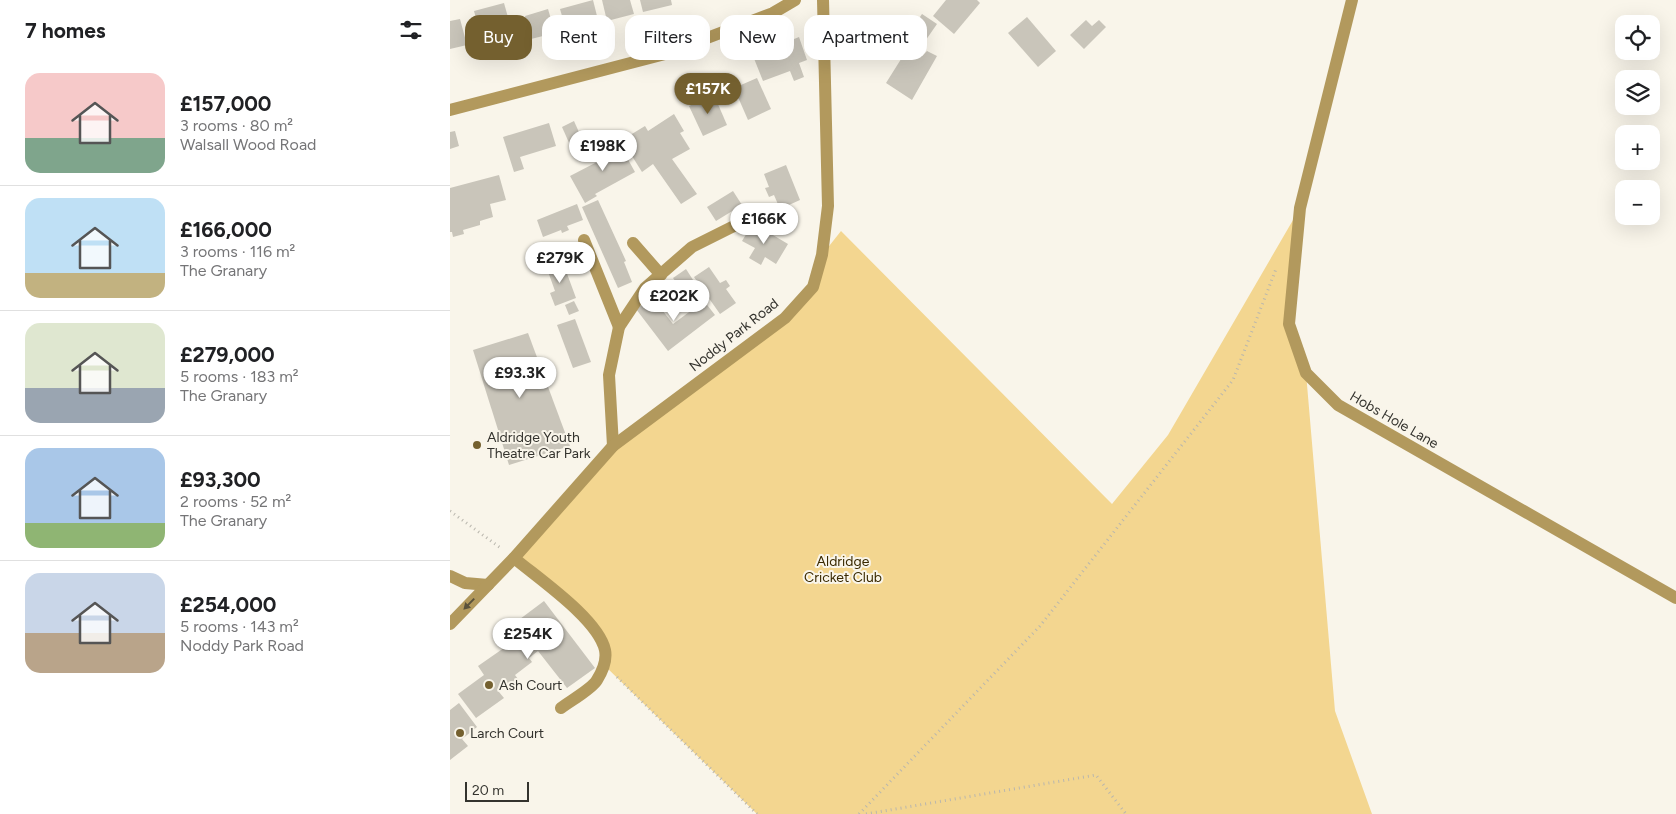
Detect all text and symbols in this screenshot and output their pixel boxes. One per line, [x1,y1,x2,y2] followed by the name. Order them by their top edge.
[465,15,532,60] chip: Buy
[542,15,615,60] chip: Rent
[625,15,710,60] chip: Filters
[720,15,794,60] chip: New
[804,15,927,60] chip: Apartment
[1615,15,1660,225] map controls
[1615,15,1660,60] button: locate
[397,16,425,44] icon: filters
[25,18,106,43] text: 7 homes
[1615,70,1660,115] button: layers
[673,72,743,115] pin: £157K
[685,79,731,98] text: £157K
[180,91,271,116] text: £157,000
[65,93,125,153] icon: home
[180,116,293,135] text: 3 rooms · 80 m²
[1615,125,1660,170] button: +
[568,130,638,172] pin: £198K
[180,135,316,154] text: Walsall Wood Road
[580,136,626,155] text: £198K
[1615,180,1660,225] button: −
[729,202,799,245] pin: £166K
[741,209,787,228] text: £166K
[180,217,272,242] text: £166,000
[65,218,125,278] icon: home
[180,242,295,261] text: 3 rooms · 116 m²
[525,242,595,284] pin: £279K
[536,248,584,267] text: £279K
[180,261,267,280] text: The Granary
[639,280,709,322] pin: £202K
[649,286,699,305] text: £202K
[686,295,782,375] street label: Noddy Park Road
[180,342,275,367] text: £279,000
[65,343,125,403] icon: home
[479,356,561,399] pin: £93.3K
[494,363,546,382] text: £93.3K
[180,367,299,386] text: 5 rooms · 183 m²
[180,386,267,405] text: The Granary
[1347,388,1442,452] street label: Hobs Hole Lane
[487,429,591,462] place label: Aldridge Youth Theatre Car Park
[471,439,483,451] marker: Aldridge Youth Theatre Car Park
[180,467,261,492] text: £93,300
[65,468,125,528] icon: home
[180,492,291,511] text: 2 rooms · 52 m²
[180,511,267,530] text: The Granary
[804,553,882,586] park label: Aldridge Cricket Club
[180,592,276,617] text: £254,000
[65,593,125,653] icon: home
[463,598,475,610] one-way arrow
[180,617,299,636] text: 5 rooms · 143 m²
[493,618,563,660] pin: £254K
[504,624,552,643] text: £254K
[180,636,304,655] text: Noddy Park Road
[499,677,562,694] place label: Ash Court
[483,679,495,691] marker: Ash Court
[470,725,544,742] place label: Larch Court
[454,727,466,739] marker: Larch Court
[465,779,529,802] scale bar
[472,782,504,799] text: 20 m

